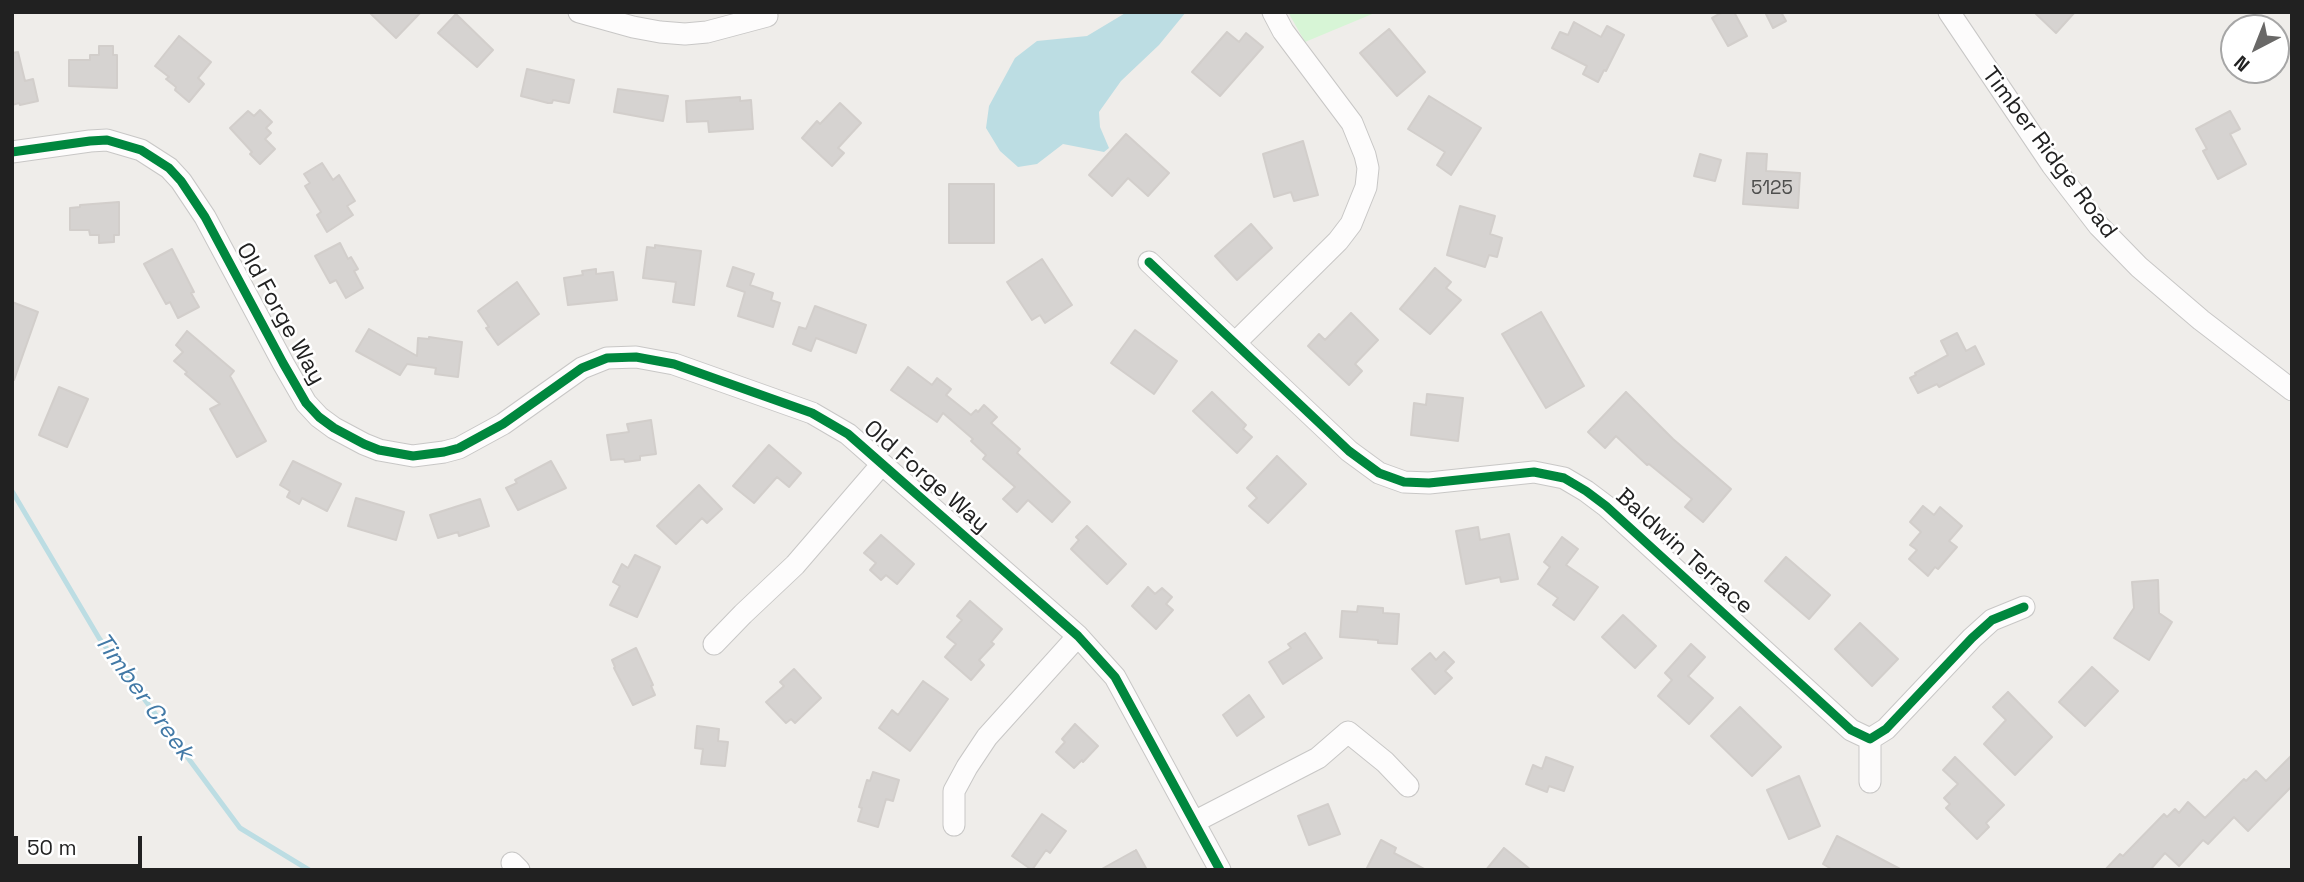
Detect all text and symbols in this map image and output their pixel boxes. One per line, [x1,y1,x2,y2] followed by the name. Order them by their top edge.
[2220,14,2290,84] north arrow
[2229,50,2255,77] text: N
[1976,62,2122,244] street label: Timber Ridge Road
[1751,178,1793,200] house number: 5125
[230,238,330,390] street label: Old Forge Way
[857,415,995,539] street label: Old Forge Way
[1610,483,1758,621] street label: Baldwin Terrace
[87,628,199,766] water label: Timber Creek
[18,822,145,866] scale bar
[27,834,77,861] text: 50 m

